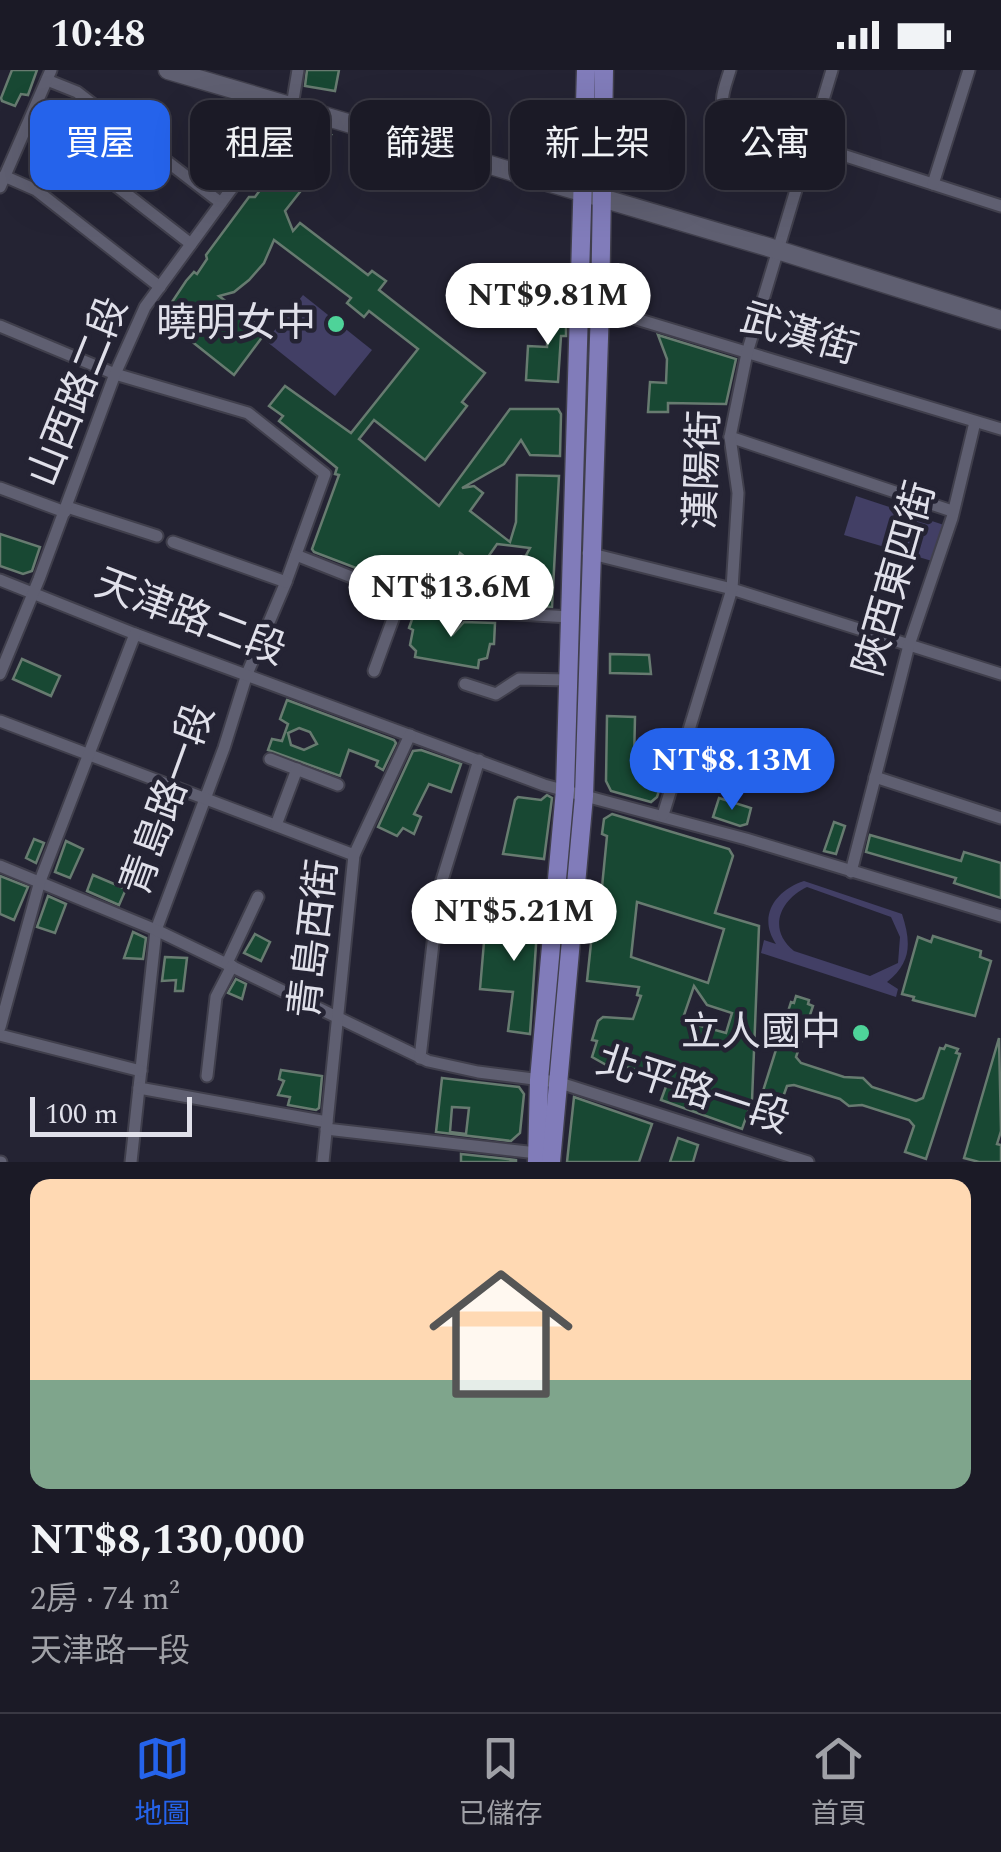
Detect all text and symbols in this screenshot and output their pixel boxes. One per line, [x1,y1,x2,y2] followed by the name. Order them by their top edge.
[50,6,145,64] text: 10:48
[30,100,170,190] chip: 買屋
[190,100,330,190] chip: 租屋
[350,100,490,190] chip: 篩選
[510,100,685,190] chip: 新上架
[705,100,845,190] chip: 公寓
[445,263,651,348] pin: NT$9.81M
[468,271,628,320] text: NT$9.81M
[13,288,145,496] street label: 山西路二段
[733,288,865,382] street label: 武漢街
[156,294,316,355] place label: 曉明女中
[325,313,347,335] marker: 曉明女中
[671,409,737,531] street label: 漢陽街
[839,474,953,684] street label: 陜西東四街
[86,554,294,682] street label: 天津路二段
[348,555,554,640] pin: NT$13.6M
[371,563,531,612] text: NT$13.6M
[106,696,232,904] street label: 青島路一段
[629,728,835,813] pin: NT$8.13M
[652,736,812,785] text: NT$8.13M
[275,856,355,1022] street label: 青島西街
[411,879,617,964] pin: NT$5.21M
[434,887,594,936] text: NT$5.21M
[681,1003,841,1064] place label: 立人國中
[850,1022,872,1044] marker: 立人國中
[588,1031,798,1151] street label: 北平路一段
[30,1092,192,1136] scale bar
[45,1093,118,1136] text: 100 m
[411,1244,591,1424] icon: home
[30,1509,305,1572] text: NT$8,130,000
[30,1575,180,1624] text: 2房 · 74 m²
[30,1627,190,1676] text: 天津路一段
[134,1731,190,1836] tab: 地圖
[458,1731,543,1836] tab: 已儲存
[811,1731,867,1836] tab: 首頁

